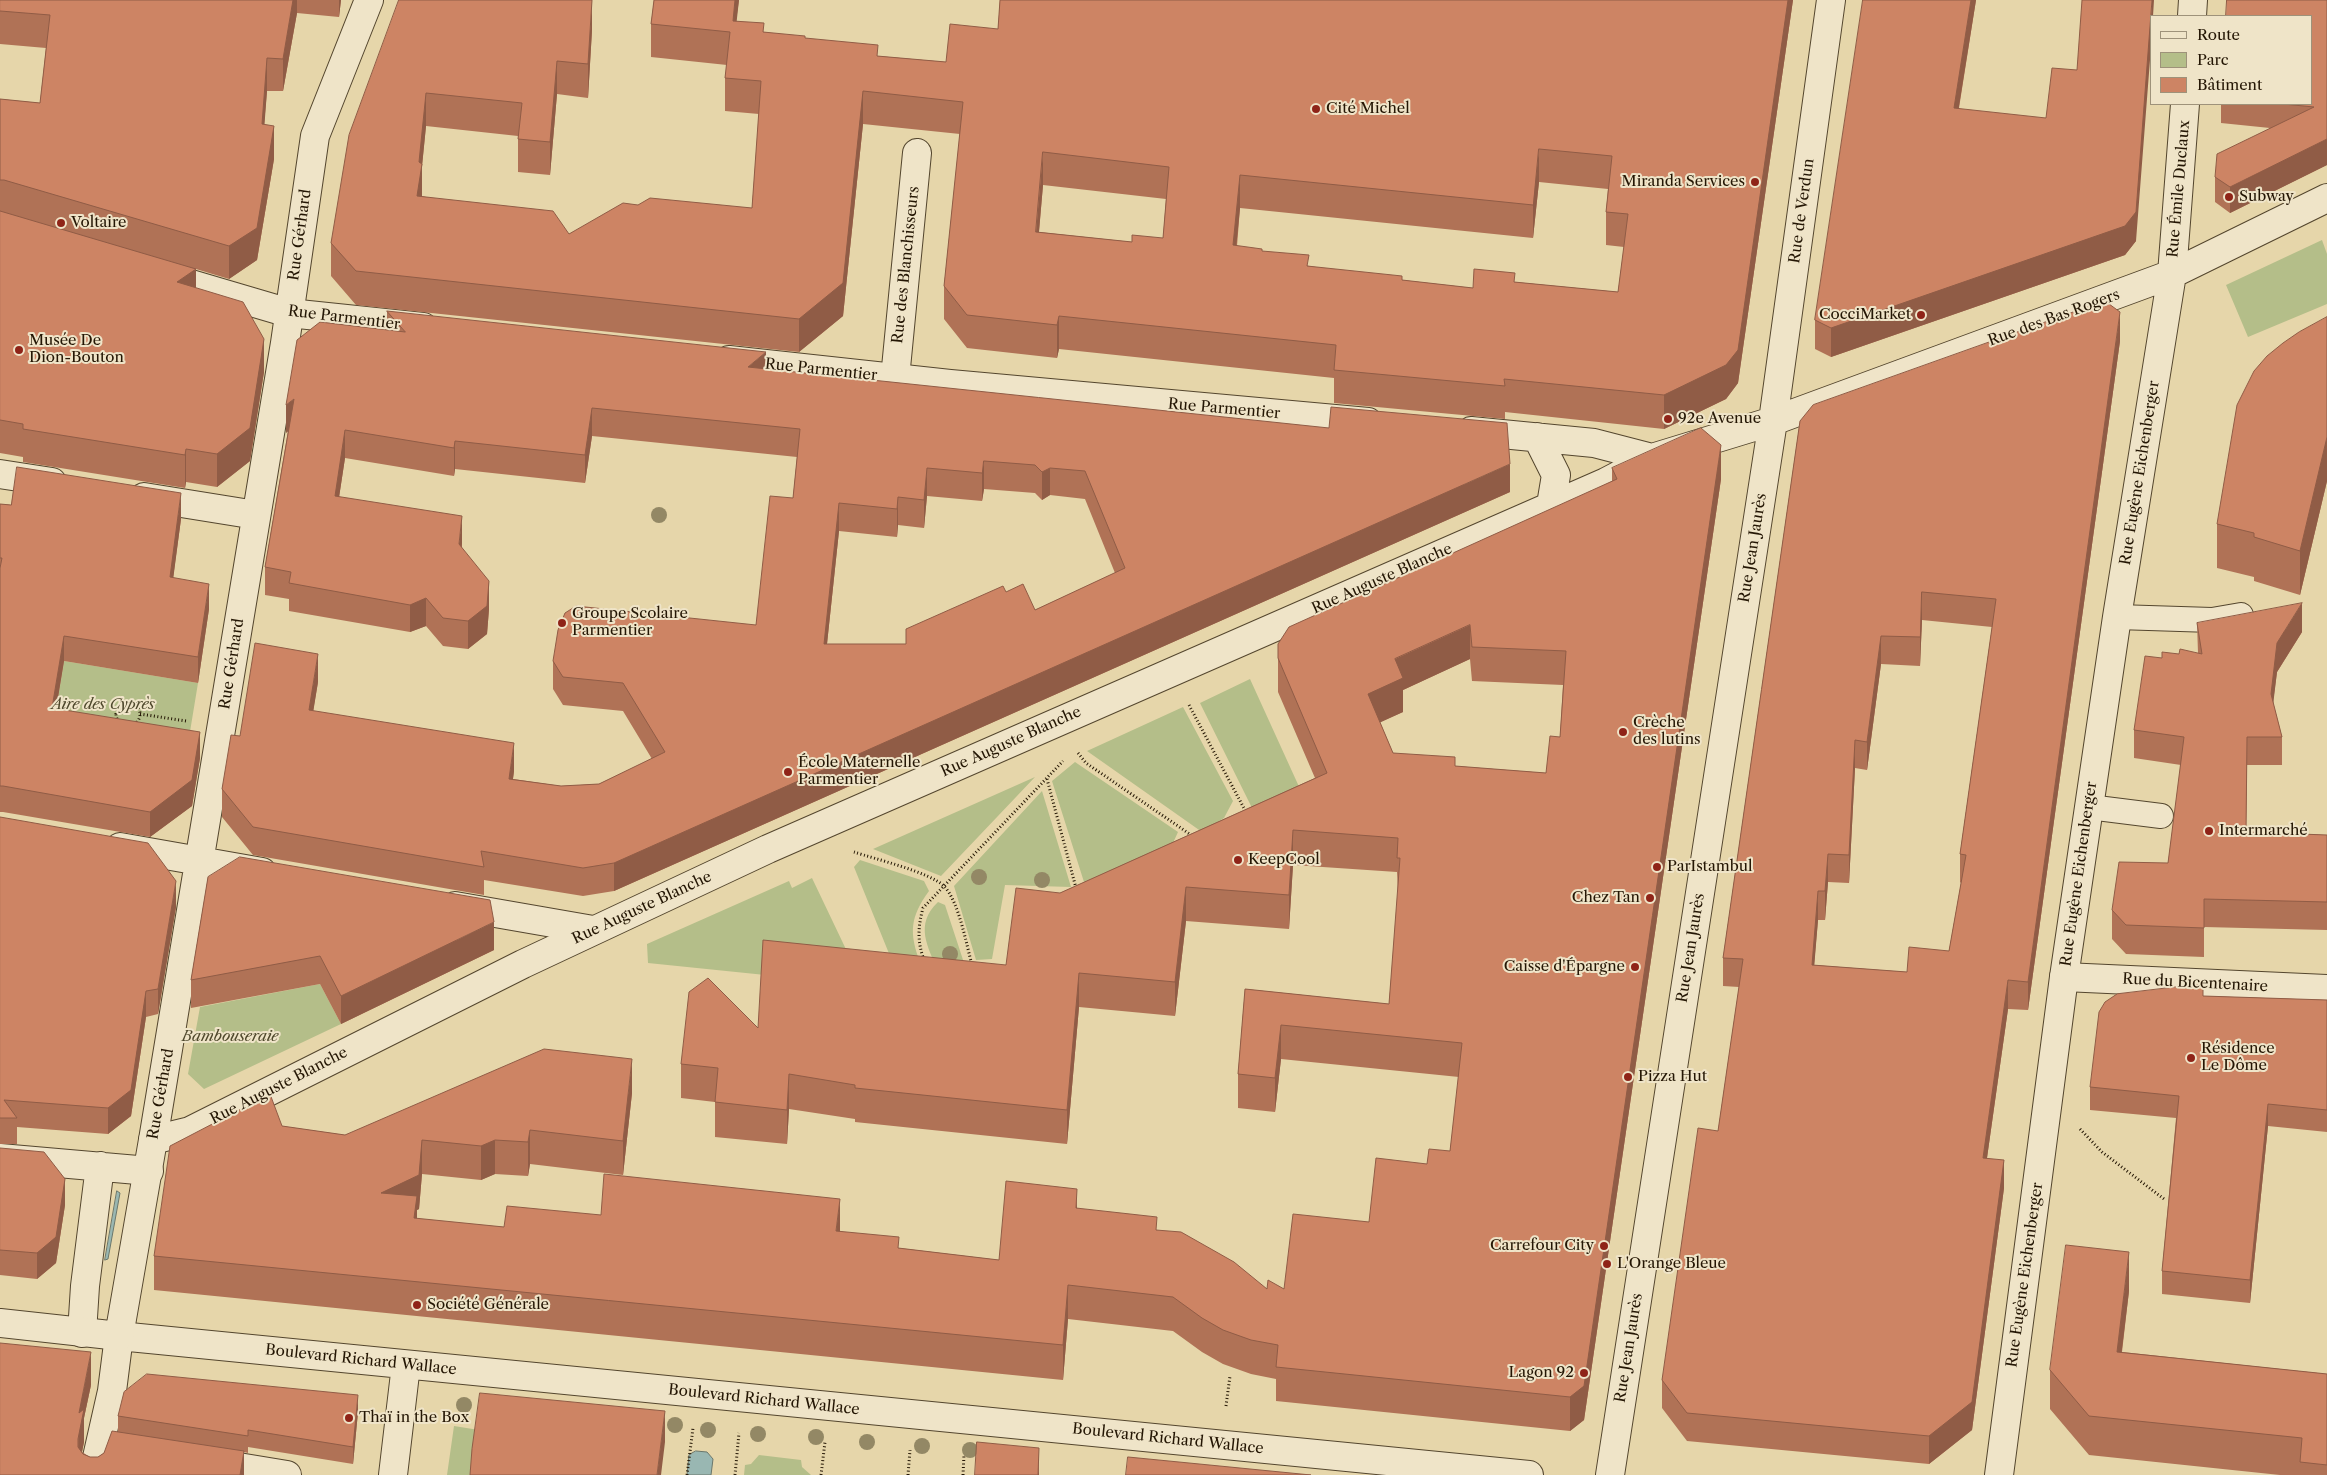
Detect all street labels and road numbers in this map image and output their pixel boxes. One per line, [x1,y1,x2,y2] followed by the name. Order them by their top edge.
[2164,120,2194,258] street label: Rue Émile Duclaux
[1786,157,1818,265] street label: Rue de Verdun
[889,185,923,345] street label: Rue des Blanchisseurs
[285,188,315,282] street label: Rue Gérhard
[1986,286,2122,350] street label: Rue des Bas Rogers
[287,302,401,334] street label: Rue Parmentier
[764,355,878,385] street label: Rue Parmentier
[2117,380,2163,566] street label: Rue Eugène Eichenberger
[1167,395,1281,423] street label: Rue Parmentier
[1735,492,1771,604] street label: Rue Jean Jaurès
[1309,540,1455,618] street label: Rue Auguste Blanche
[216,617,248,711] street label: Rue Gérhard
[938,703,1084,781] street label: Rue Auguste Blanche
[2057,780,2101,968] street label: Rue Eugène Eichenberger
[569,868,715,948] street label: Rue Auguste Blanche
[1673,892,1709,1004] street label: Rue Jean Jaurès
[2122,970,2268,996] street label: Rue du Bicentenaire
[207,1044,351,1128] street label: Rue Auguste Blanche
[144,1047,178,1141] street label: Rue Gérhard
[2003,1181,2047,1369] street label: Rue Eugène Eichenberger
[1611,1292,1647,1404] street label: Rue Jean Jaurès
[264,1341,458,1379] street label: Boulevard Richard Wallace
[667,1381,861,1419] street label: Boulevard Richard Wallace
[1071,1420,1265,1458] street label: Boulevard Richard Wallace

